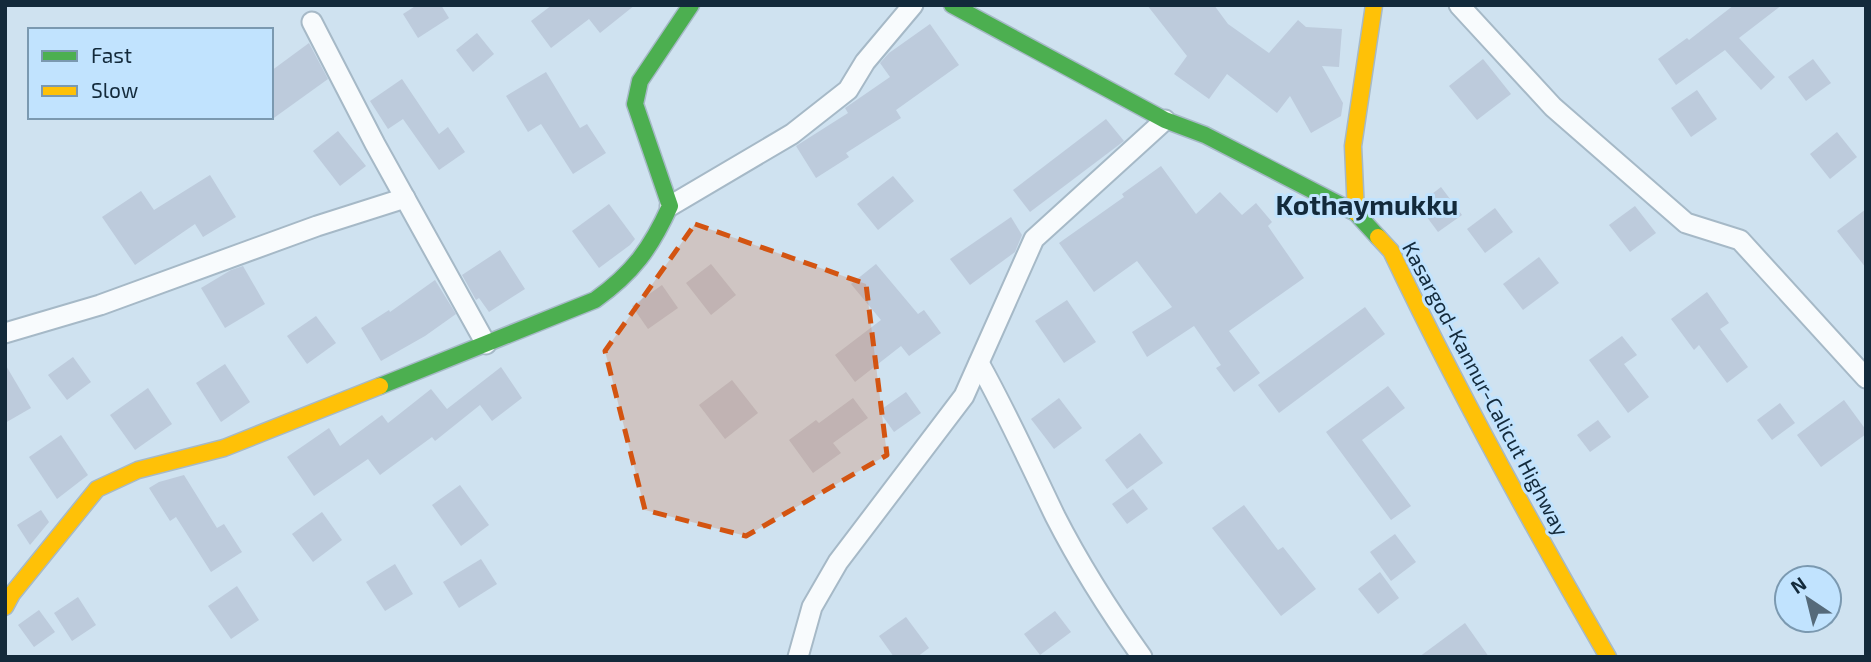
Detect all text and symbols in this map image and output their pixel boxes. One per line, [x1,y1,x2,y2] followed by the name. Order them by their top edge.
[28,28,273,119] legend
[91,42,132,67] text: Fast
[91,77,138,102] text: Slow
[1276,187,1458,221] district label: Kothaymukku
[1398,237,1575,540] street label: Kasargod-Kannur-Calicut Highway
[1773,564,1843,634] north arrow
[1786,571,1810,598] text: N

